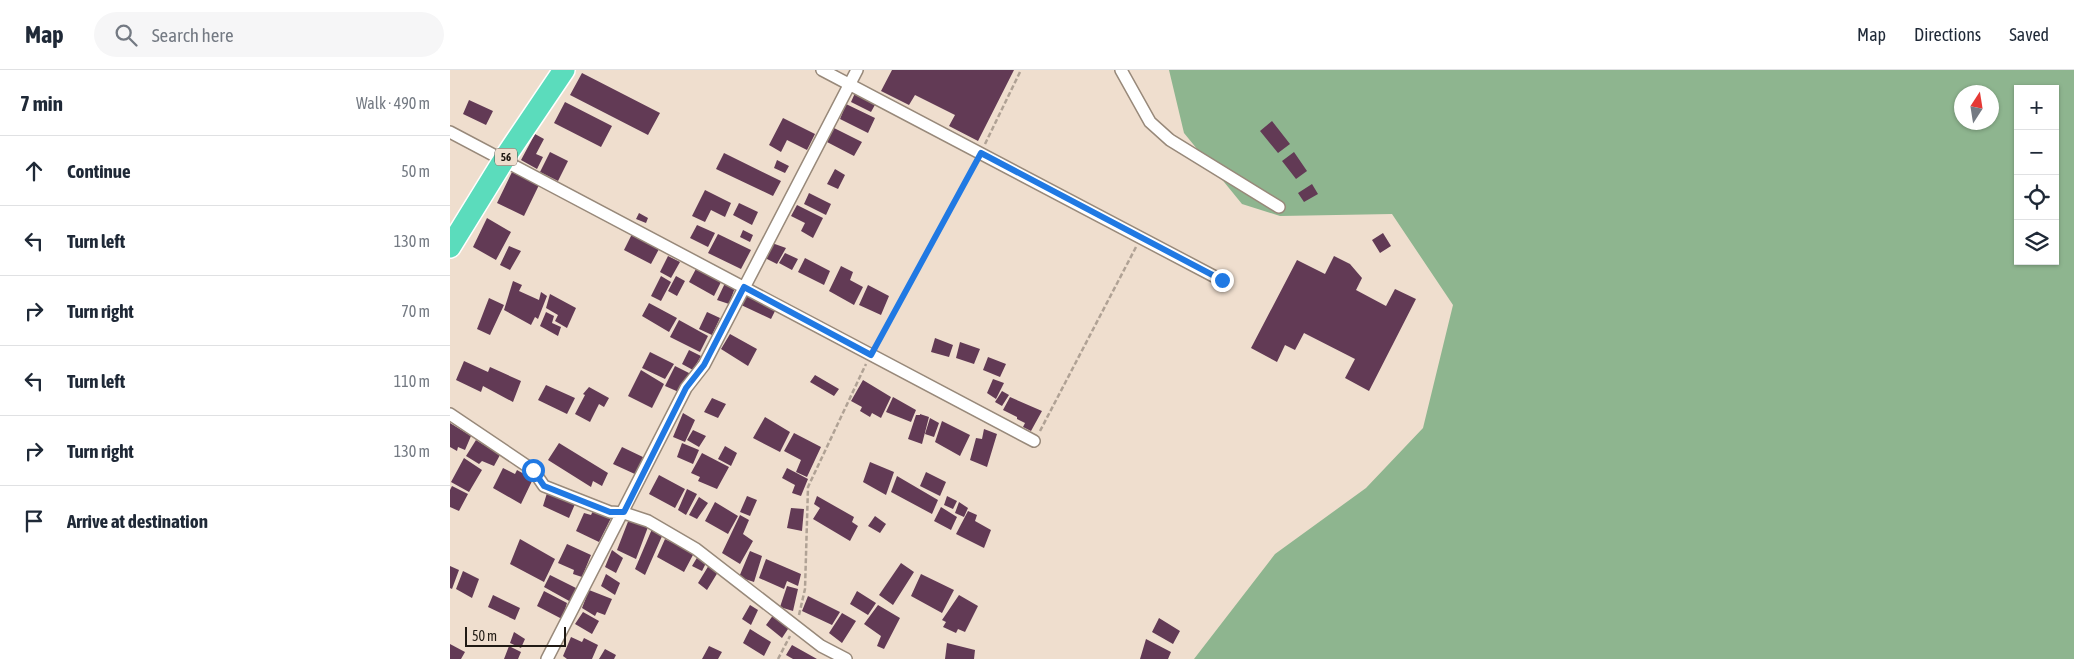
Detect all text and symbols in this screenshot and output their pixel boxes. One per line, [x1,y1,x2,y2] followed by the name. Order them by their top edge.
[94,12,444,57] search box
[25,21,64,48] text: Map
[112,21,140,49] icon: search
[152,24,234,46] text: Search here
[1857,24,1886,45] text: Map
[1914,24,1981,45] text: Directions
[2009,24,2049,45] text: Saved
[1954,85,1999,130] north arrow
[2014,85,2059,265] map controls
[2014,85,2059,130] button: +
[20,91,63,115] text: 7 min
[356,94,430,112] text: Walk · 490 m
[2014,130,2059,175] button: −
[495,148,517,165] road number: 56
[20,157,48,185] icon: ahead
[67,160,131,182] text: Continue
[401,162,430,180] text: 50 m
[2014,175,2059,220] button: locate
[2014,220,2059,265] button: layers
[20,227,48,255] icon: left
[67,230,125,252] text: Turn left
[394,232,430,250] text: 130 m
[1211,269,1234,292] route end
[20,297,48,325] icon: right
[67,300,134,322] text: Turn right
[401,302,430,320] text: 70 m
[20,367,48,395] icon: left
[67,370,125,392] text: Turn left
[394,372,430,390] text: 110 m
[20,437,48,465] icon: right
[67,440,134,462] text: Turn right
[394,442,430,460] text: 130 m
[522,459,545,482] route start
[20,507,48,535] icon: arrive
[67,510,208,532] text: Arrive at destination
[465,624,566,647] scale bar
[472,628,497,644] text: 50 m

